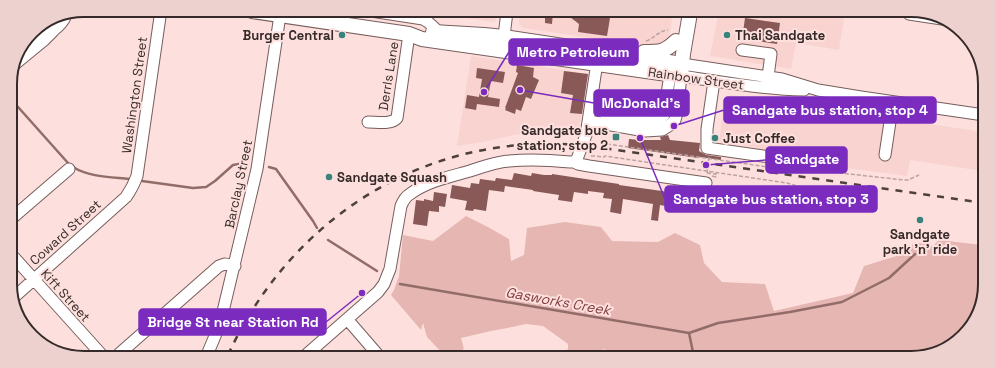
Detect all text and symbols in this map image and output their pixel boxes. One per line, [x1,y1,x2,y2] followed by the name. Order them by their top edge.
[243,27,334,44] place label: Burger Central
[735,27,825,44] place label: Thai Sandgate
[337,30,347,40] marker: Burger Central
[722,30,732,40] marker: Thai Sandgate
[118,36,151,155] street label: Washington Street
[509,39,638,65] callout: Metro Petroleum
[375,40,402,112] street label: Derrls Lane
[517,43,629,61] text: Metro Petroleum
[647,63,745,94] street label: Rainbow Street
[594,90,689,116] callout: McDonald's
[601,94,681,112] text: McDonald's
[724,97,936,123] callout: Sandgate bus station, stop 4
[732,101,928,119] text: Sandgate bus station, stop 4
[517,122,608,154] place label: Sandgate bus station, stop 2
[723,130,795,147] place label: Just Coffee
[611,132,621,142] marker: Sandgate bus station, stop 2
[710,133,720,143] marker: Just Coffee
[221,138,256,230] street label: Barclay Street
[766,147,847,173] callout: Sandgate
[775,150,839,168] text: Sandgate
[337,169,447,186] place label: Sandgate Squash
[324,172,334,182] marker: Sandgate Squash
[665,186,877,212] callout: Sandgate bus station, stop 3
[673,190,869,208] text: Sandgate bus station, stop 3
[26,196,105,269] street label: Coward Street
[915,215,925,225] marker: Sandgate park 'n' ride
[883,226,957,258] place label: Sandgate park 'n' ride
[37,265,94,325] street label: Kift Street
[504,283,613,319] water label: Gasworks Creek
[139,309,326,335] callout: Bridge St near Station Rd
[147,313,319,331] text: Bridge St near Station Rd

